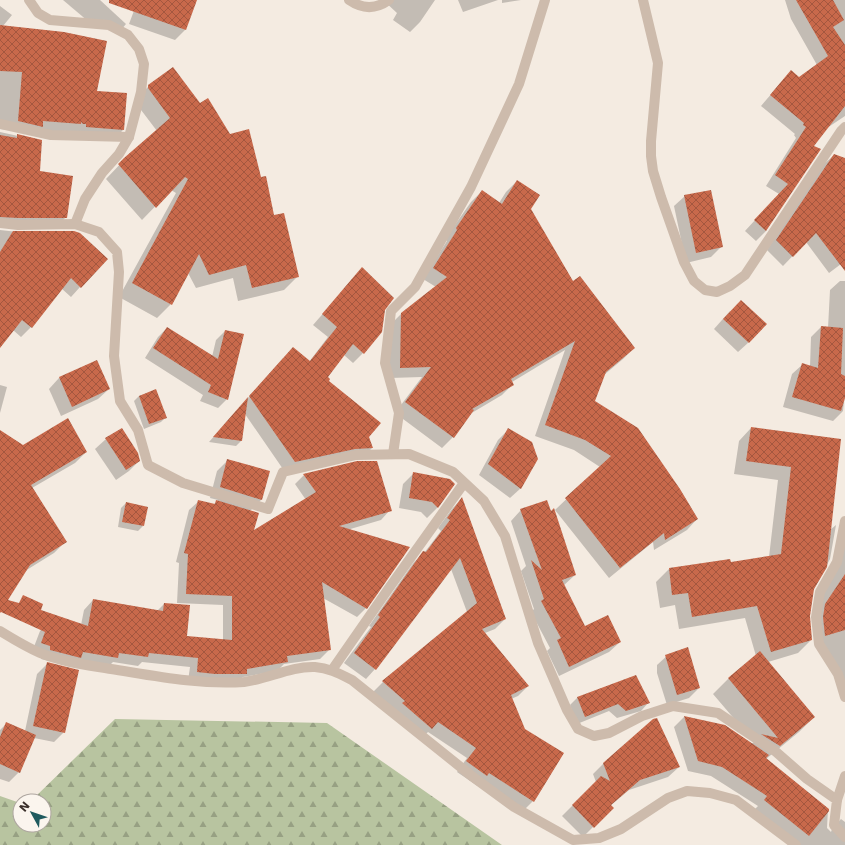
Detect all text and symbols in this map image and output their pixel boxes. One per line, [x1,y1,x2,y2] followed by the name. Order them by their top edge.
[12,793,52,833] north arrow
[17,799,33,815] text: N

